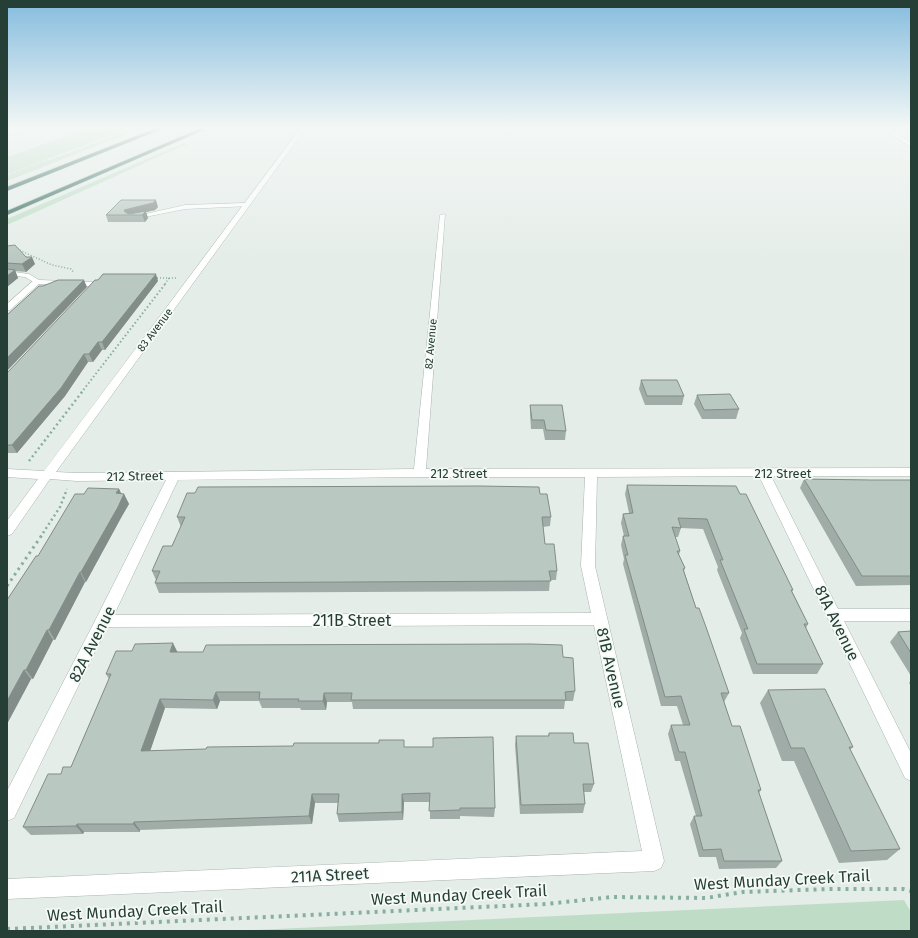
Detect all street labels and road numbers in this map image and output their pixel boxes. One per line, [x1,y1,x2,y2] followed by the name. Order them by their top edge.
[134,306,176,354] street label: 83 Avenue
[422,318,440,370] street label: 82 Avenue
[431,466,488,481] street label: 212 Street
[755,466,812,481] street label: 212 Street
[106,468,164,484] street label: 212 Street
[811,582,863,664] street label: 81A Avenue
[65,603,119,685] street label: 82A Avenue
[313,611,391,630] street label: 211B Street
[592,626,630,710] street label: 81B Avenue
[291,863,370,887] street label: 211A Street
[694,866,871,894] street label: West Munday Creek Trail
[371,881,548,909] street label: West Munday Creek Trail
[47,897,224,925] street label: West Munday Creek Trail

